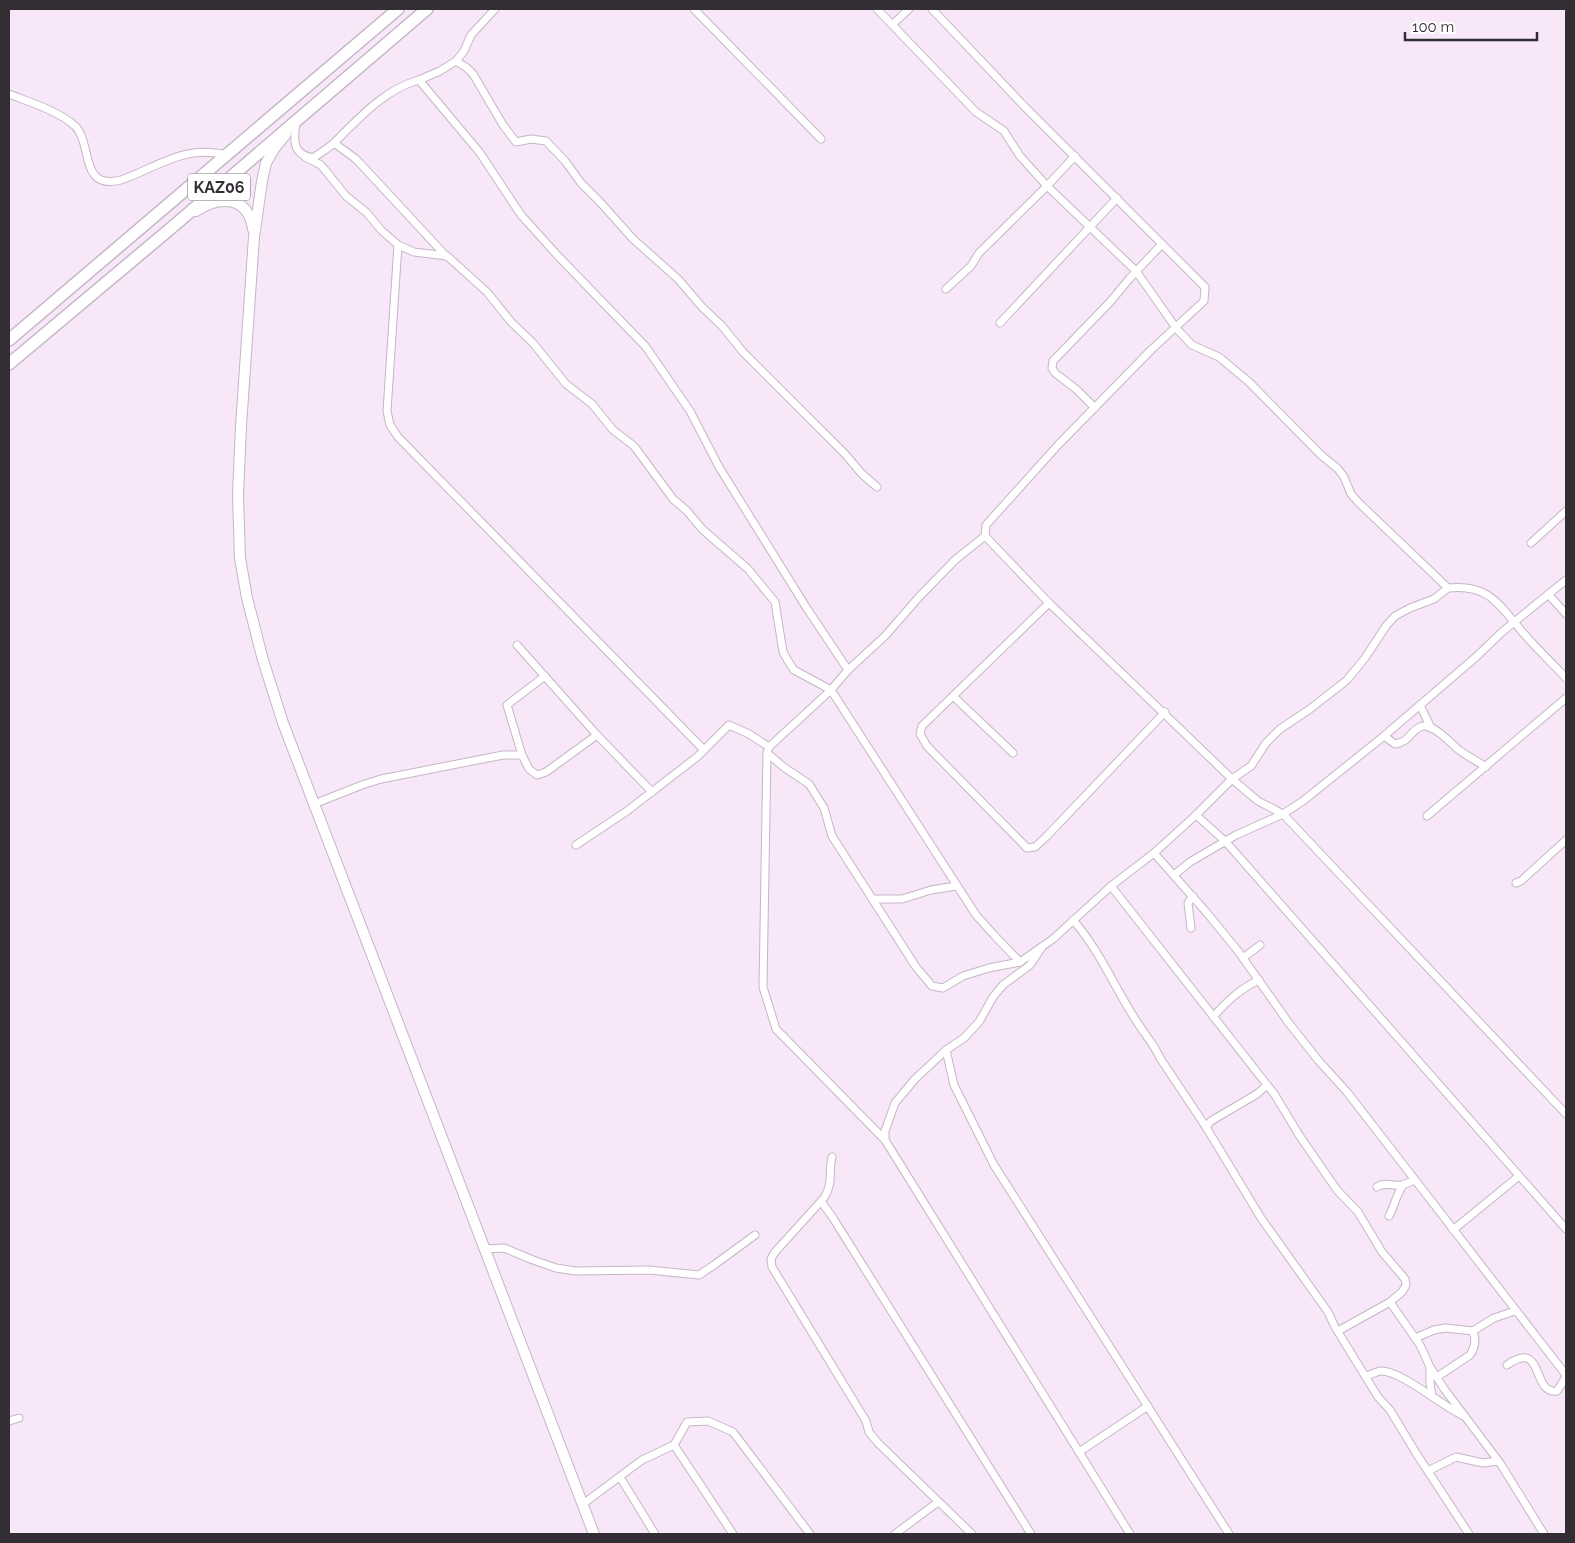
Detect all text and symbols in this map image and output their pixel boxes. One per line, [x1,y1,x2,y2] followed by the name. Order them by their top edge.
[1405,10,1538,42] scale bar
[1412,18,1454,36] text: 100 m
[188,173,250,200] road number: KАZ06

